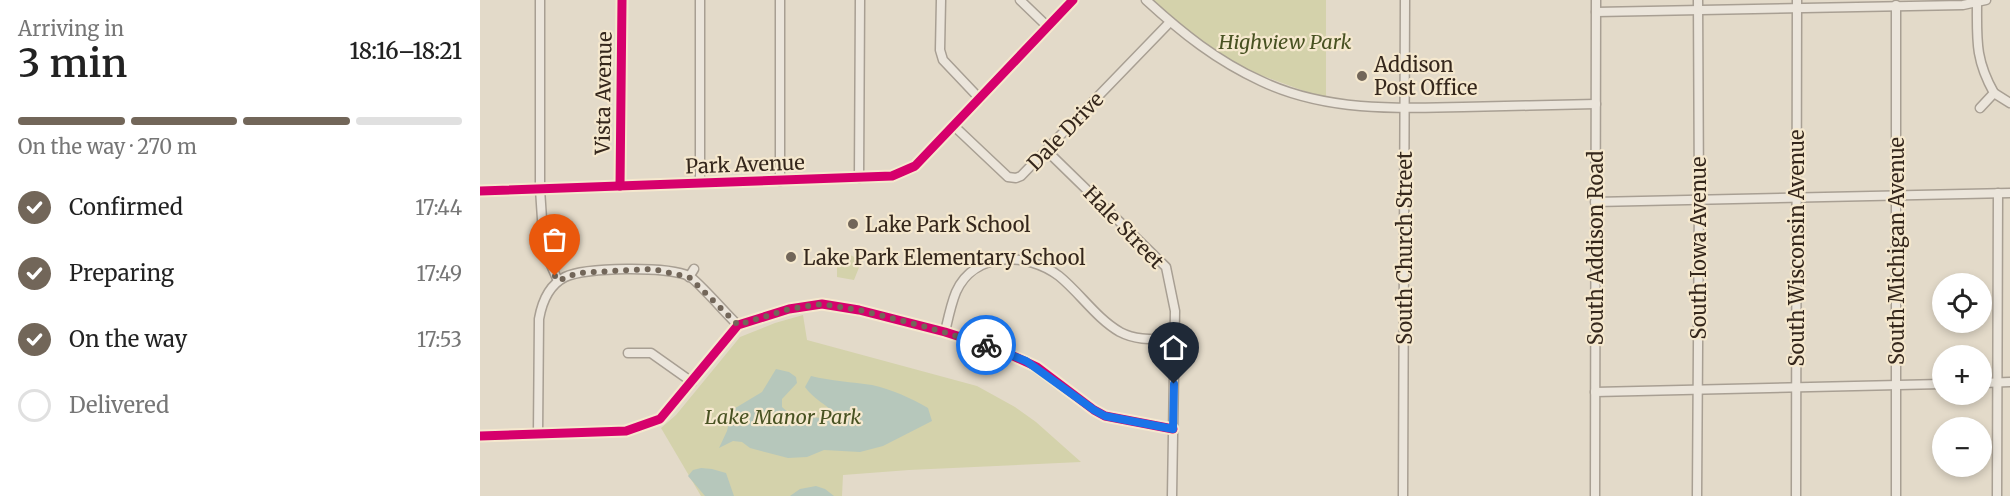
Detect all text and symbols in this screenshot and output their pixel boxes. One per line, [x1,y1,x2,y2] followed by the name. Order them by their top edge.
[18,16,124,41] text: Arriving in
[1218,29,1351,54] park label: Highview Park
[589,31,617,156] street label: Vista Avenue
[349,37,462,65] text: 18:16–18:21
[18,39,127,88] text: 3 min
[1373,52,1477,100] place label: Addison Post Office
[1355,69,1369,83] marker: Addison Post Office
[1022,87,1108,175] street label: Dale Drive
[1784,130,1809,367] street label: South Wisconsin Avenue
[18,134,197,159] text: On the way · 270 m
[1884,137,1909,365] street label: South Michigan Avenue
[685,149,805,179] street label: Park Avenue
[1392,151,1417,345] street label: South Church Street
[1583,151,1608,345] street label: South Addison Road
[1686,157,1711,339] street label: South Iowa Avenue
[1078,180,1170,274] street label: Hale Street
[18,191,51,224] icon: check
[69,193,183,221] text: Confirmed
[415,195,462,220] text: 17:44
[865,212,1030,237] place label: Lake Park School
[529,214,580,276] pin
[846,217,860,231] marker: Lake Park School
[538,223,571,256] icon: bag
[803,245,1085,270] place label: Lake Park Elementary School
[784,250,798,264] marker: Lake Park Elementary School
[18,257,51,290] icon: check
[69,259,174,287] text: Preparing
[417,261,462,286] text: 17:49
[1932,273,1992,477] map controls
[1932,273,1992,333] button: locate
[956,315,1016,375] courier
[1148,322,1199,384] pin
[18,323,51,356] icon: check
[69,325,187,353] text: On the way
[417,327,462,352] text: 17:53
[970,329,1003,362] icon: bike
[1157,331,1190,364] icon: home
[1932,345,1992,405] button: +
[69,391,169,419] text: Delivered
[705,404,861,429] park label: Lake Manor Park
[1932,417,1992,477] button: −

